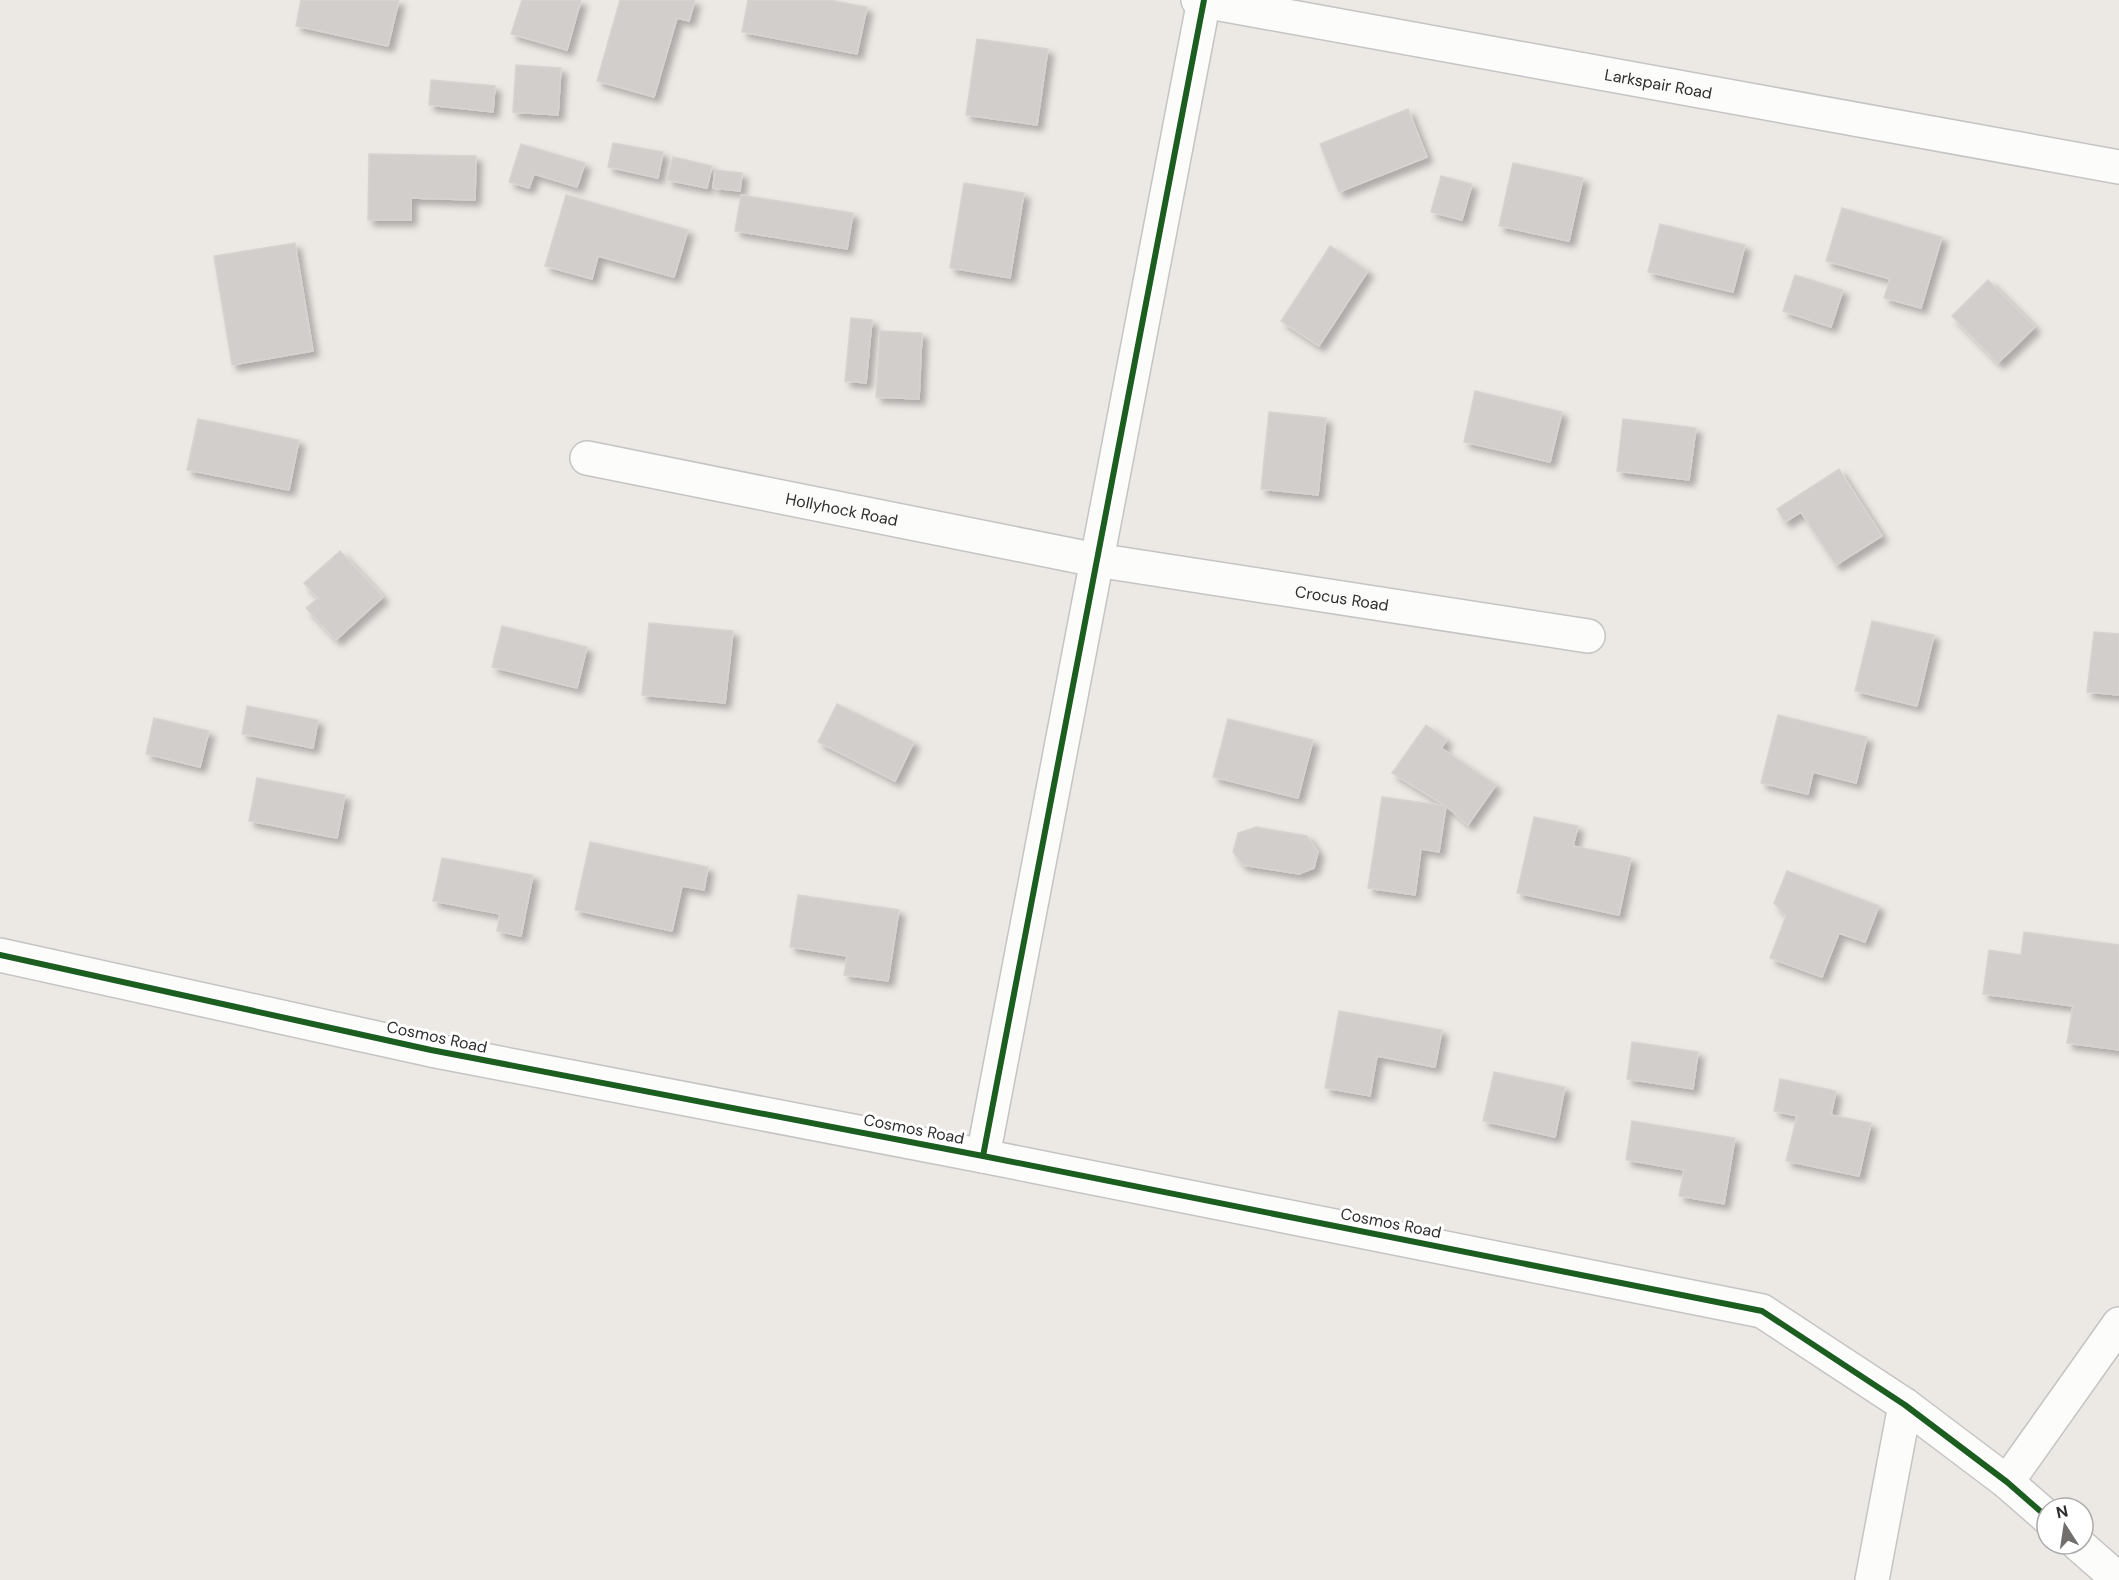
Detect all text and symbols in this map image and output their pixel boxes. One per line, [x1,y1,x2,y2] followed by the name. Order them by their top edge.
[1603,63,1714,104] street label: Larkspair Road
[784,488,900,531] street label: Hollyhock Road
[1294,580,1390,616] street label: Crocus Road
[385,1016,489,1058] street label: Cosmos Road
[862,1109,966,1149] street label: Cosmos Road
[1339,1203,1443,1243] street label: Cosmos Road
[2035,1496,2095,1556] north arrow
[2054,1500,2070,1523] text: N

